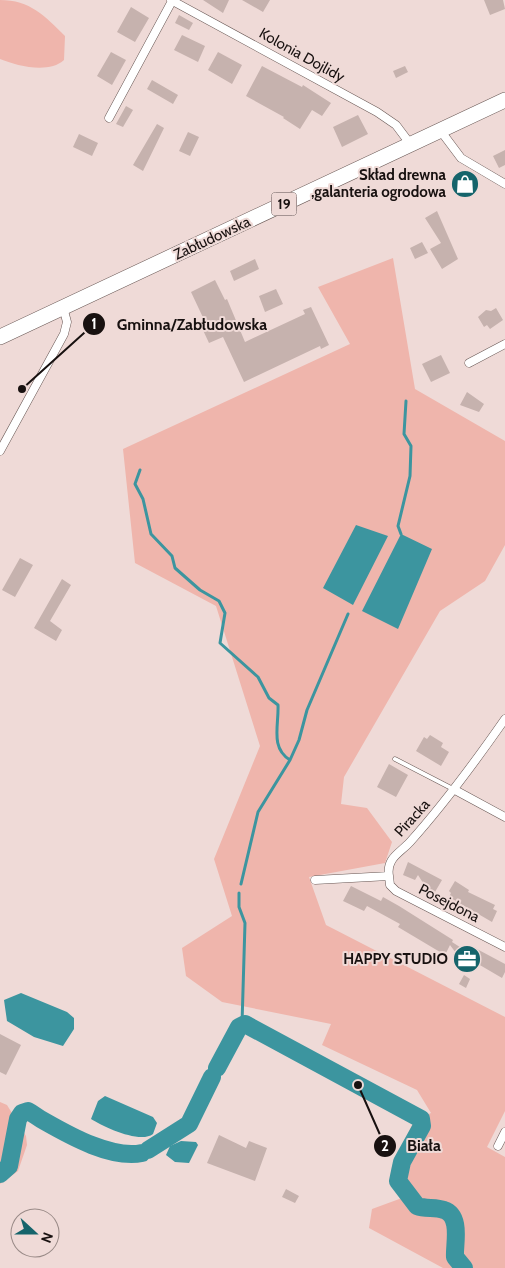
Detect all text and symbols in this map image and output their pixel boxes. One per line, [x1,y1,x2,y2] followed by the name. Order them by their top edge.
[256,24,348,86] street label: Kolonia Dojlidy
[311,166,447,201] place label: Skład drewna ,galanteria ogrodowa
[450,169,480,199] shop icon: Skład drewna ,galanteria ogrodowa
[272,192,296,215] road number: 19
[171,212,254,264] street label: Zabłudowska
[82,308,277,339] callout: Gminna/Zabłudowska
[91,315,97,333] text: 1
[117,315,267,334] text: Gminna/Zabłudowska
[391,795,434,840] street label: Piracka
[416,880,483,926] street label: Posejdona
[452,944,482,974] office icon: HAPPY STUDIO
[343,950,448,968] place label: HAPPY STUDIO
[372,1130,451,1161] callout: Biała
[407,1136,441,1155] text: Biała
[381,1137,389,1155] text: 2
[10,1208,60,1258] north arrow
[37,1230,57,1246] text: N

